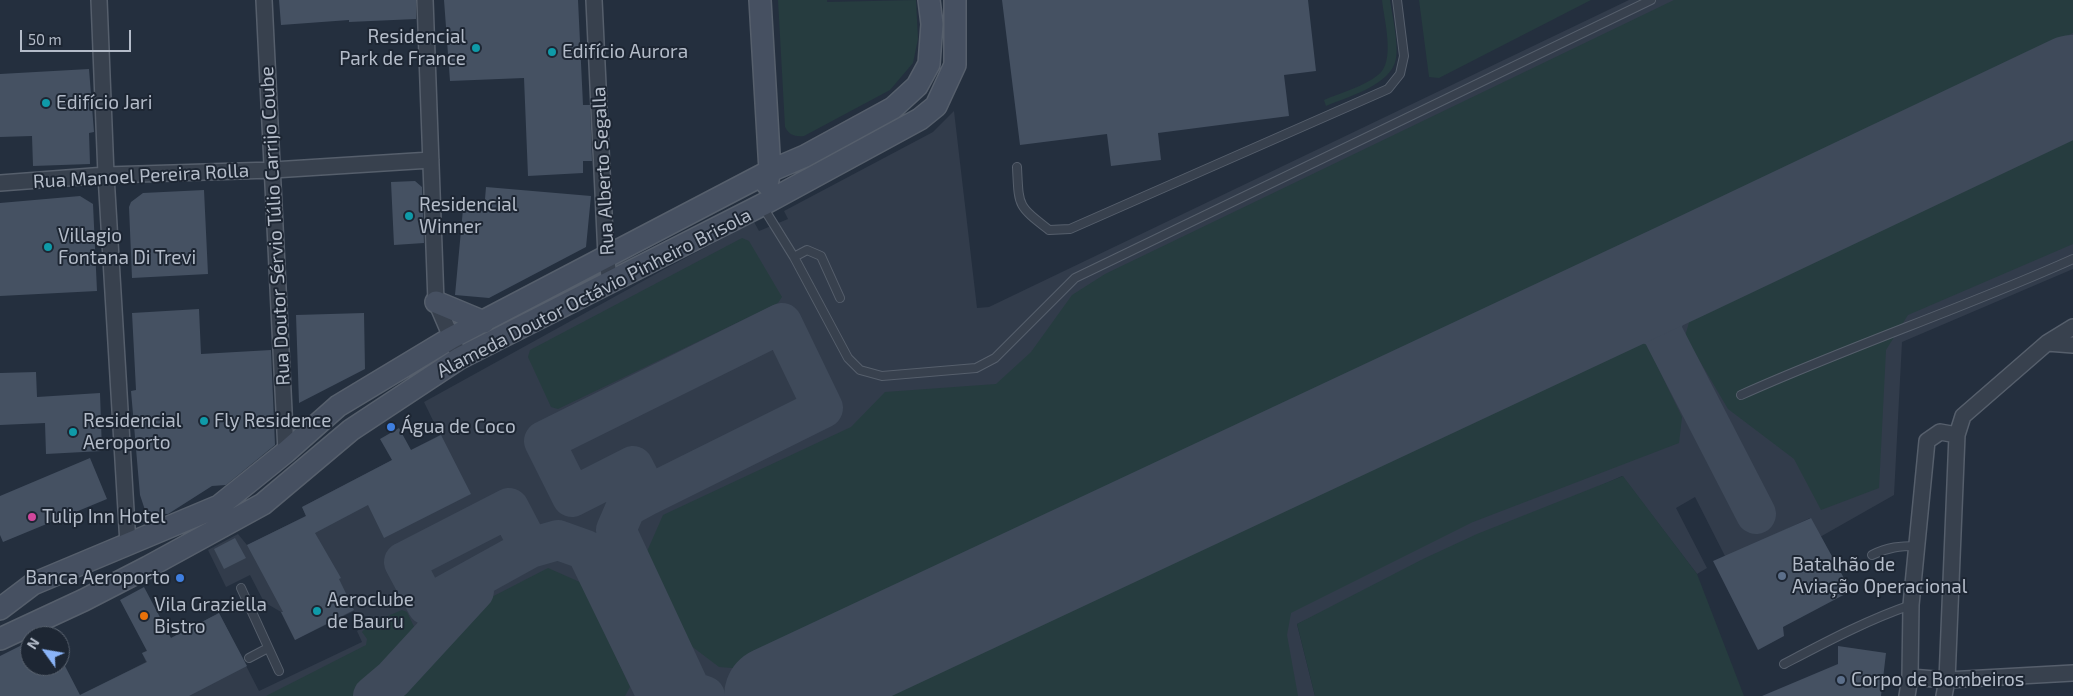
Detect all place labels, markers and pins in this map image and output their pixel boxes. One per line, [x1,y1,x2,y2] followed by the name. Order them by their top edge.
[339,26,466,70] place label: Residencial Park de France
[562,41,688,63] place label: Edifício Aurora
[470,42,482,54] marker: Residencial Park de France
[546,46,558,58] marker: Edifício Aurora
[56,92,152,114] place label: Edifício Jari
[40,97,52,109] marker: Edifício Jari
[419,194,517,238] place label: Residencial Winner
[403,210,415,222] marker: Residencial Winner
[58,225,196,269] place label: Villagio Fontana Di Trevi
[42,241,54,253] marker: Villagio Fontana Di Trevi
[83,410,181,454] place label: Residencial Aeroporto
[214,410,331,432] place label: Fly Residence
[198,415,210,427] marker: Fly Residence
[401,416,516,438] place label: Água de Coco
[385,421,397,433] marker: Água de Coco
[67,426,79,438] marker: Residencial Aeroporto
[42,506,166,528] place label: Tulip Inn Hotel
[26,511,38,523] marker: Tulip Inn Hotel
[1792,554,1967,598] place label: Batalhão de Aviação Operacional
[25,567,170,589] place label: Banca Aeroporto
[1776,570,1788,582] marker: Batalhão de Aviação Operacional
[174,572,186,584] marker: Banca Aeroporto
[327,589,414,633] place label: Aeroclube de Bauru
[154,594,267,638] place label: Vila Graziella Bistro
[311,605,323,617] marker: Aeroclube de Bauru
[138,610,150,622] marker: Vila Graziella Bistro
[1851,669,2024,691] place label: Corpo de Bombeiros
[1835,674,1847,686] marker: Corpo de Bombeiros

